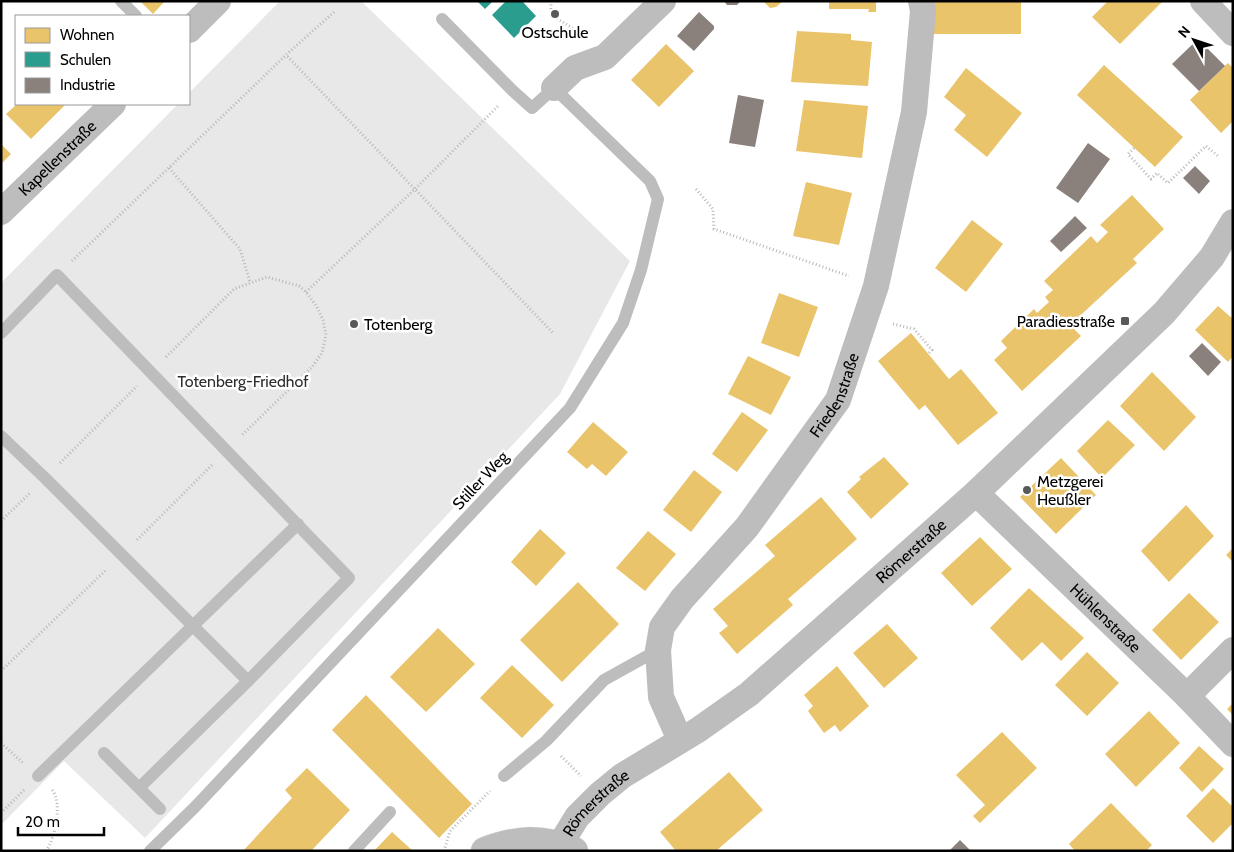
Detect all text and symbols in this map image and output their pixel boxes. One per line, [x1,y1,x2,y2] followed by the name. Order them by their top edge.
[549,8,561,20] marker: Ostschule
[15,15,190,105] legend
[1169,15,1219,65] north arrow
[1174,22,1194,41] text: N
[521,23,589,42] place label: Ostschule
[60,26,114,44] text: Wohnen
[60,51,111,69] text: Schulen
[60,76,115,94] text: Industrie
[15,116,100,200] street label: Kapellenstraße
[1017,312,1115,331] place label: Paradiesstraße
[364,315,433,334] place label: Totenberg
[1119,315,1131,327] marker: Paradiesstraße
[348,318,360,330] marker: Totenberg
[805,351,863,441] street label: Friedenstraße
[177,372,309,391] park label: Totenberg-Friedhof
[449,446,513,513] street label: Stiller Weg
[1037,472,1103,509] place label: Metzgerei Heußler
[1021,484,1033,496] marker: Metzgerei Heußler
[872,515,950,587] street label: Römerstraße
[1066,580,1145,657] street label: Hühlenstraße
[559,765,632,840] street label: Römerstraße
[18,804,104,836] scale bar
[25,813,60,831] text: 20 m

